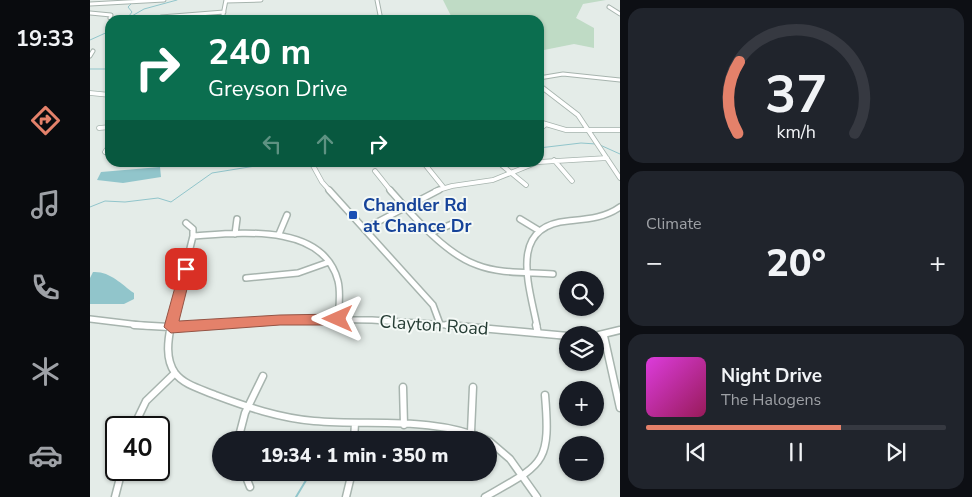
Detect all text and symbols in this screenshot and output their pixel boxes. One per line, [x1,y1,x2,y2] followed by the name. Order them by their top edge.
[16,24,74,54] text: 19:33
[208,29,311,76] text: 240 m
[125,35,190,100] icon: right
[765,59,827,130] text: 37
[208,74,348,104] text: Greyson Drive
[28,103,63,138] icon: directions
[776,120,816,144] text: km/h
[258,130,286,158] icon: left
[311,130,339,158] icon: ahead
[364,130,392,158] icon: right
[28,187,63,222] icon: music
[363,193,471,238] place label: Chandler Rd at Chance Dr
[347,209,359,221] marker: Chandler Rd at Chance Dr
[646,213,701,235] text: Climate
[766,238,826,289] text: 20°
[646,244,663,282] text: −
[929,244,946,282] text: +
[165,248,207,290] pin
[172,255,200,283] icon: arrive
[28,270,63,305] icon: phone
[559,271,604,481] map controls
[559,271,604,316] button: search
[311,292,363,344] position arrow
[379,309,489,341] street label: Clayton Road
[559,326,604,371] button: layers
[28,354,63,389] icon: climate
[721,363,822,389] text: Night Drive
[559,381,604,426] button: +
[721,389,821,411] text: The Halogens
[105,416,170,481] speed limit sign: 40
[559,436,604,481] button: −
[28,438,63,473] icon: car
[682,438,710,466] icon: previous
[782,438,810,466] icon: pause
[882,438,910,466] icon: next
[261,443,448,469] text: 19:34 · 1 min · 350 m

